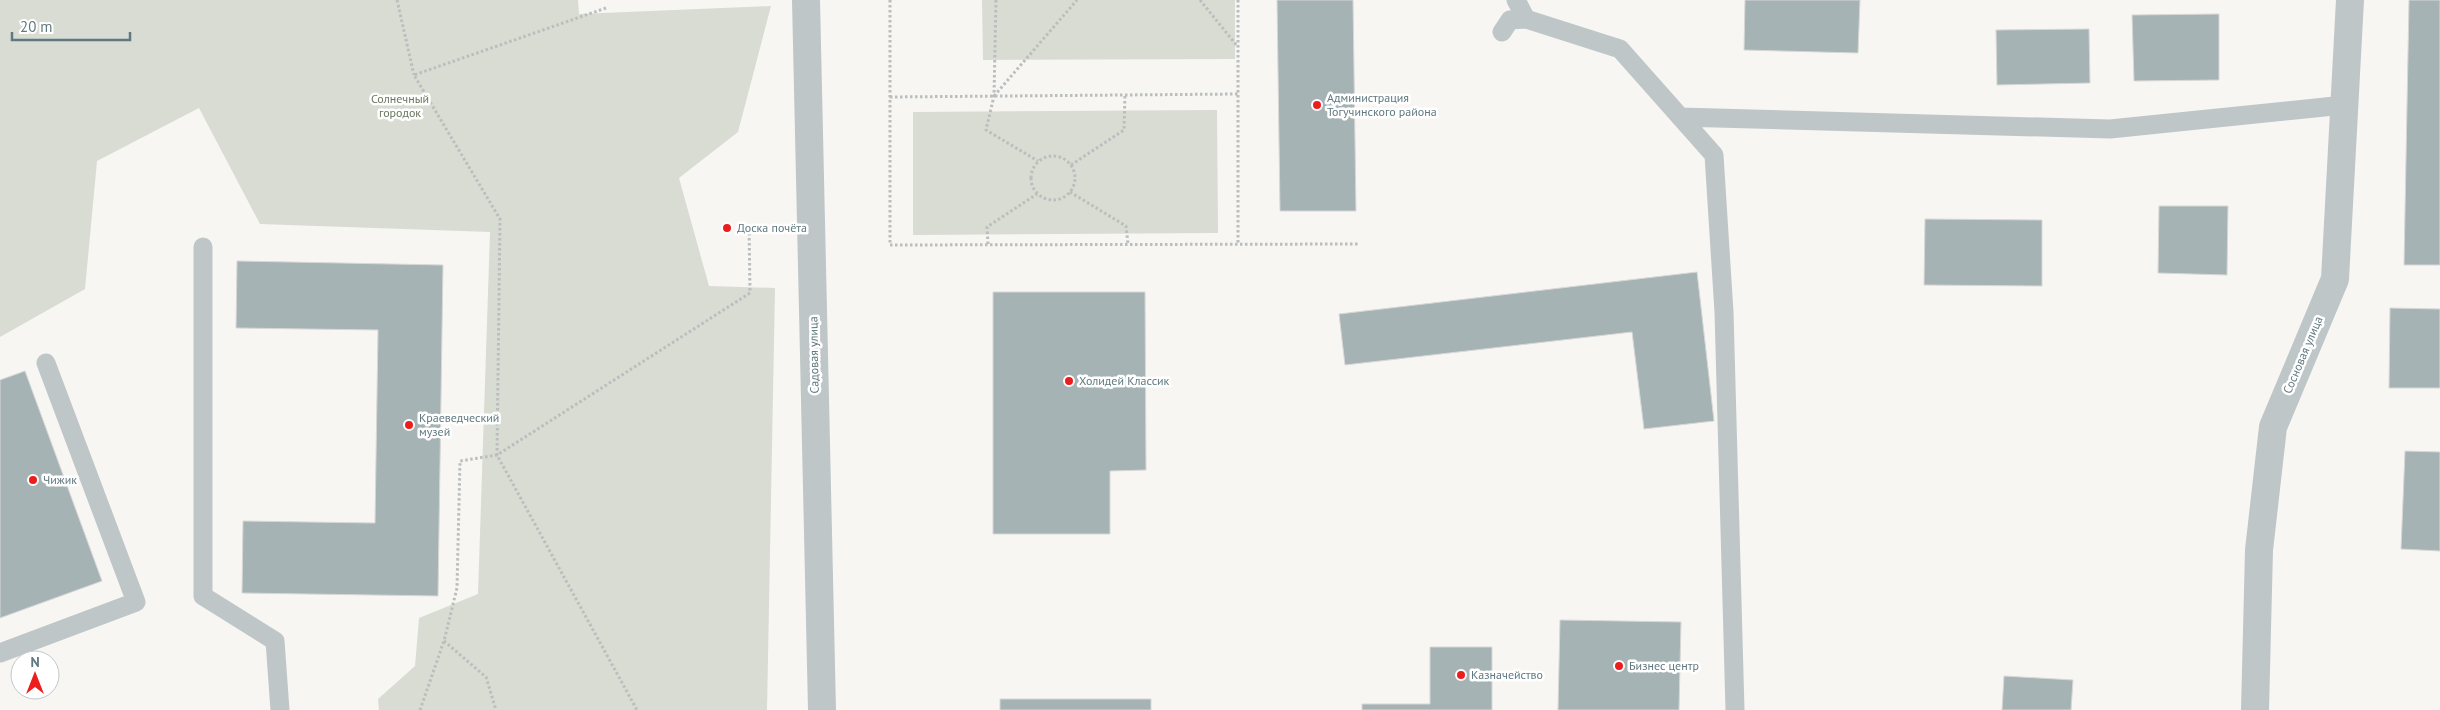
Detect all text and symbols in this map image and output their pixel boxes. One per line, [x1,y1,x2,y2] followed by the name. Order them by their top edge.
[12,10,130,42] scale bar
[20,17,53,36] text: 20 m
[1327,90,1437,119] place label: Администрация Тогучинского района
[371,91,429,120] park label: Солнечный городок
[1311,99,1323,111] marker: Администрация Тогучинского района
[737,220,807,235] place label: Доска почёта
[721,222,733,234] marker: Доска почёта
[2280,314,2326,396] street label: Сосновая улица
[805,316,822,394] street label: Садовая улица
[1079,373,1170,388] place label: Холидей Классик
[1063,375,1075,387] marker: Холидей Классик
[419,410,499,439] place label: Краеведческий музей
[403,419,415,431] marker: Краеведческий музей
[43,472,77,487] place label: Чижик
[27,474,39,486] marker: Чижик
[10,650,60,700] north arrow
[30,653,40,671] text: N
[1629,658,1699,673] place label: Бизнес центр
[1613,660,1625,672] marker: Бизнес центр
[1471,667,1543,682] place label: Казначейство
[1455,669,1467,681] marker: Казначейство

